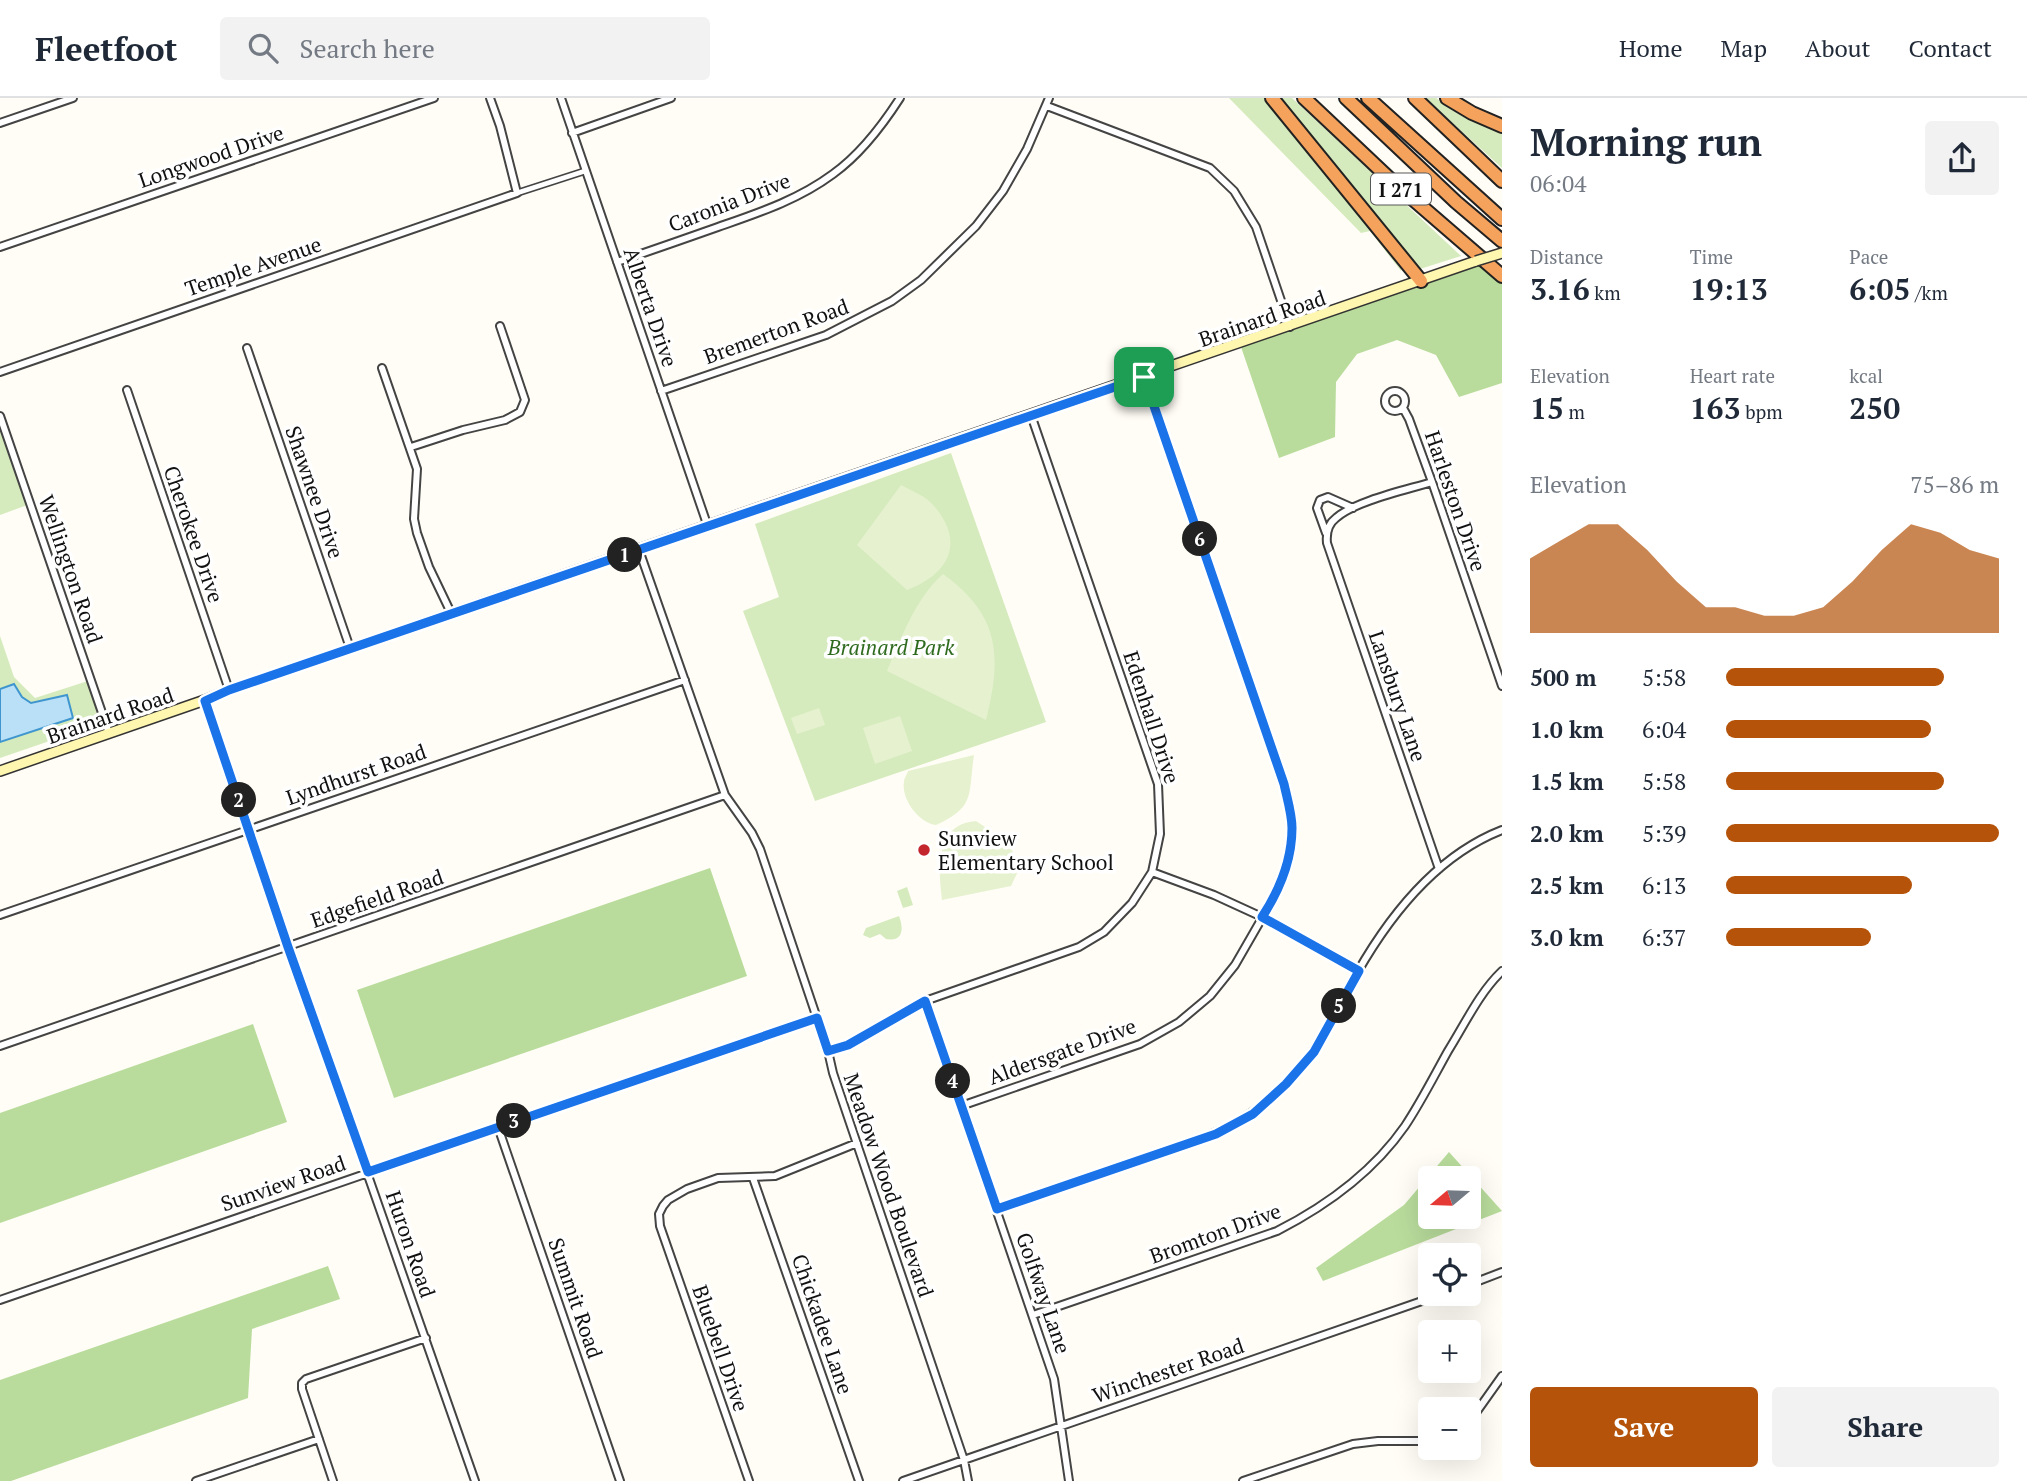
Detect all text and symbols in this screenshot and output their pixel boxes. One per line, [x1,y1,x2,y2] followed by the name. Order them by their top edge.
[220,17,710,80] search box
[35,27,178,70] text: Fleetfoot
[244,29,282,67] icon: search
[300,31,435,65] text: Search here
[1619,32,1683,64] text: Home
[1721,32,1767,64] text: Map
[1805,32,1871,64] text: About
[1909,32,1992,64] text: Contact
[1530,117,1762,167] text: Morning run
[135,118,287,194] street label: Longwood Drive
[1925,121,1999,195] button: share
[664,166,794,238] street label: Caronia Drive
[1530,168,1587,199] text: 06:04
[1371,174,1431,204] road number: I 271
[181,230,325,302] street label: Temple Avenue
[618,244,684,370] street label: Alberta Drive
[1530,244,1603,269] text: Distance
[1690,244,1733,269] text: Time
[1849,244,1888,269] text: Pace
[1530,269,1590,309] text: 3.16
[1690,269,1768,309] text: 19:13
[1849,269,1910,309] text: 6:05
[1590,280,1621,305] text: km
[1910,280,1948,305] text: /km
[1195,283,1330,353] street label: Brainard Road
[700,292,853,370] street label: Bremerton Road
[1114,347,1174,407] pin
[1125,358,1163,396] icon: arrive
[1530,363,1610,388] text: Elevation
[1690,363,1775,388] text: Heart rate
[1849,363,1883,388] text: kcal
[1530,388,1564,428] text: 15
[1690,388,1741,428] text: 163
[1849,388,1900,428] text: 250
[1564,399,1585,424] text: m
[1741,399,1783,424] text: bpm
[279,422,351,562] street label: Shawnee Drive
[1419,427,1493,575] street label: Harleston Drive
[157,462,231,606] street label: Cherokee Drive
[1530,469,1627,500] text: Elevation
[1910,469,1999,500] text: 75–86 m
[33,491,110,647] street label: Wellington Road
[1182,522,1218,556] pin: 6
[1194,526,1205,551] text: 6
[608,538,642,573] pin: 1
[619,542,630,567] text: 1
[1363,627,1433,765] street label: Lansbury Lane
[827,633,955,661] park label: Brainard Park
[1117,647,1187,787] street label: Edenhall Drive
[1530,662,1596,693] text: 500 m
[1642,662,1686,693] text: 5:58
[43,680,178,750] street label: Brainard Road
[1530,714,1604,745] text: 1.0 km
[1642,714,1686,745] text: 6:04
[282,737,430,811] street label: Lyndhurst Road
[1530,766,1604,797] text: 1.5 km
[1642,766,1686,797] text: 5:58
[222,782,256,818] pin: 2
[233,787,244,812] text: 2
[1530,818,1604,849] text: 2.0 km
[1642,818,1686,849] text: 5:39
[938,824,1114,876] place label: Sunview Elementary School
[916,842,932,858] marker: Sunview Elementary School
[307,862,447,934] street label: Edgefield Road
[1530,870,1604,901] text: 2.5 km
[1642,870,1686,901] text: 6:13
[1530,922,1604,953] text: 3.0 km
[1642,922,1686,953] text: 6:37
[1322,988,1356,1024] pin: 5
[1333,993,1344,1018] text: 5
[984,1011,1140,1091] street label: Aldersgate Drive
[936,1063,970,1098] pin: 4
[947,1068,958,1093] text: 4
[837,1069,941,1301] street label: Meadow Wood Boulevard
[496,1104,532,1138] pin: 3
[508,1108,519,1133] text: 3
[217,1148,350,1217] street label: Sunview Road
[1418,1166,1480,1228] north arrow
[1418,1166,1481,1460] map controls
[380,1187,442,1302] street label: Huron Road
[1145,1196,1285,1270] street label: Bromton Drive
[1010,1229,1078,1357] street label: Golfway Lane
[542,1234,610,1362] street label: Summit Road
[1418,1243,1481,1306] button: locate
[786,1250,860,1398] street label: Chickadee Lane
[686,1281,756,1415] street label: Bluebell Drive
[1418,1320,1481,1383] button: +
[1088,1331,1248,1409] street label: Winchester Road
[1530,1387,1758,1467] button: Save
[1772,1387,1999,1467] button: Share
[1418,1397,1481,1460] button: −

